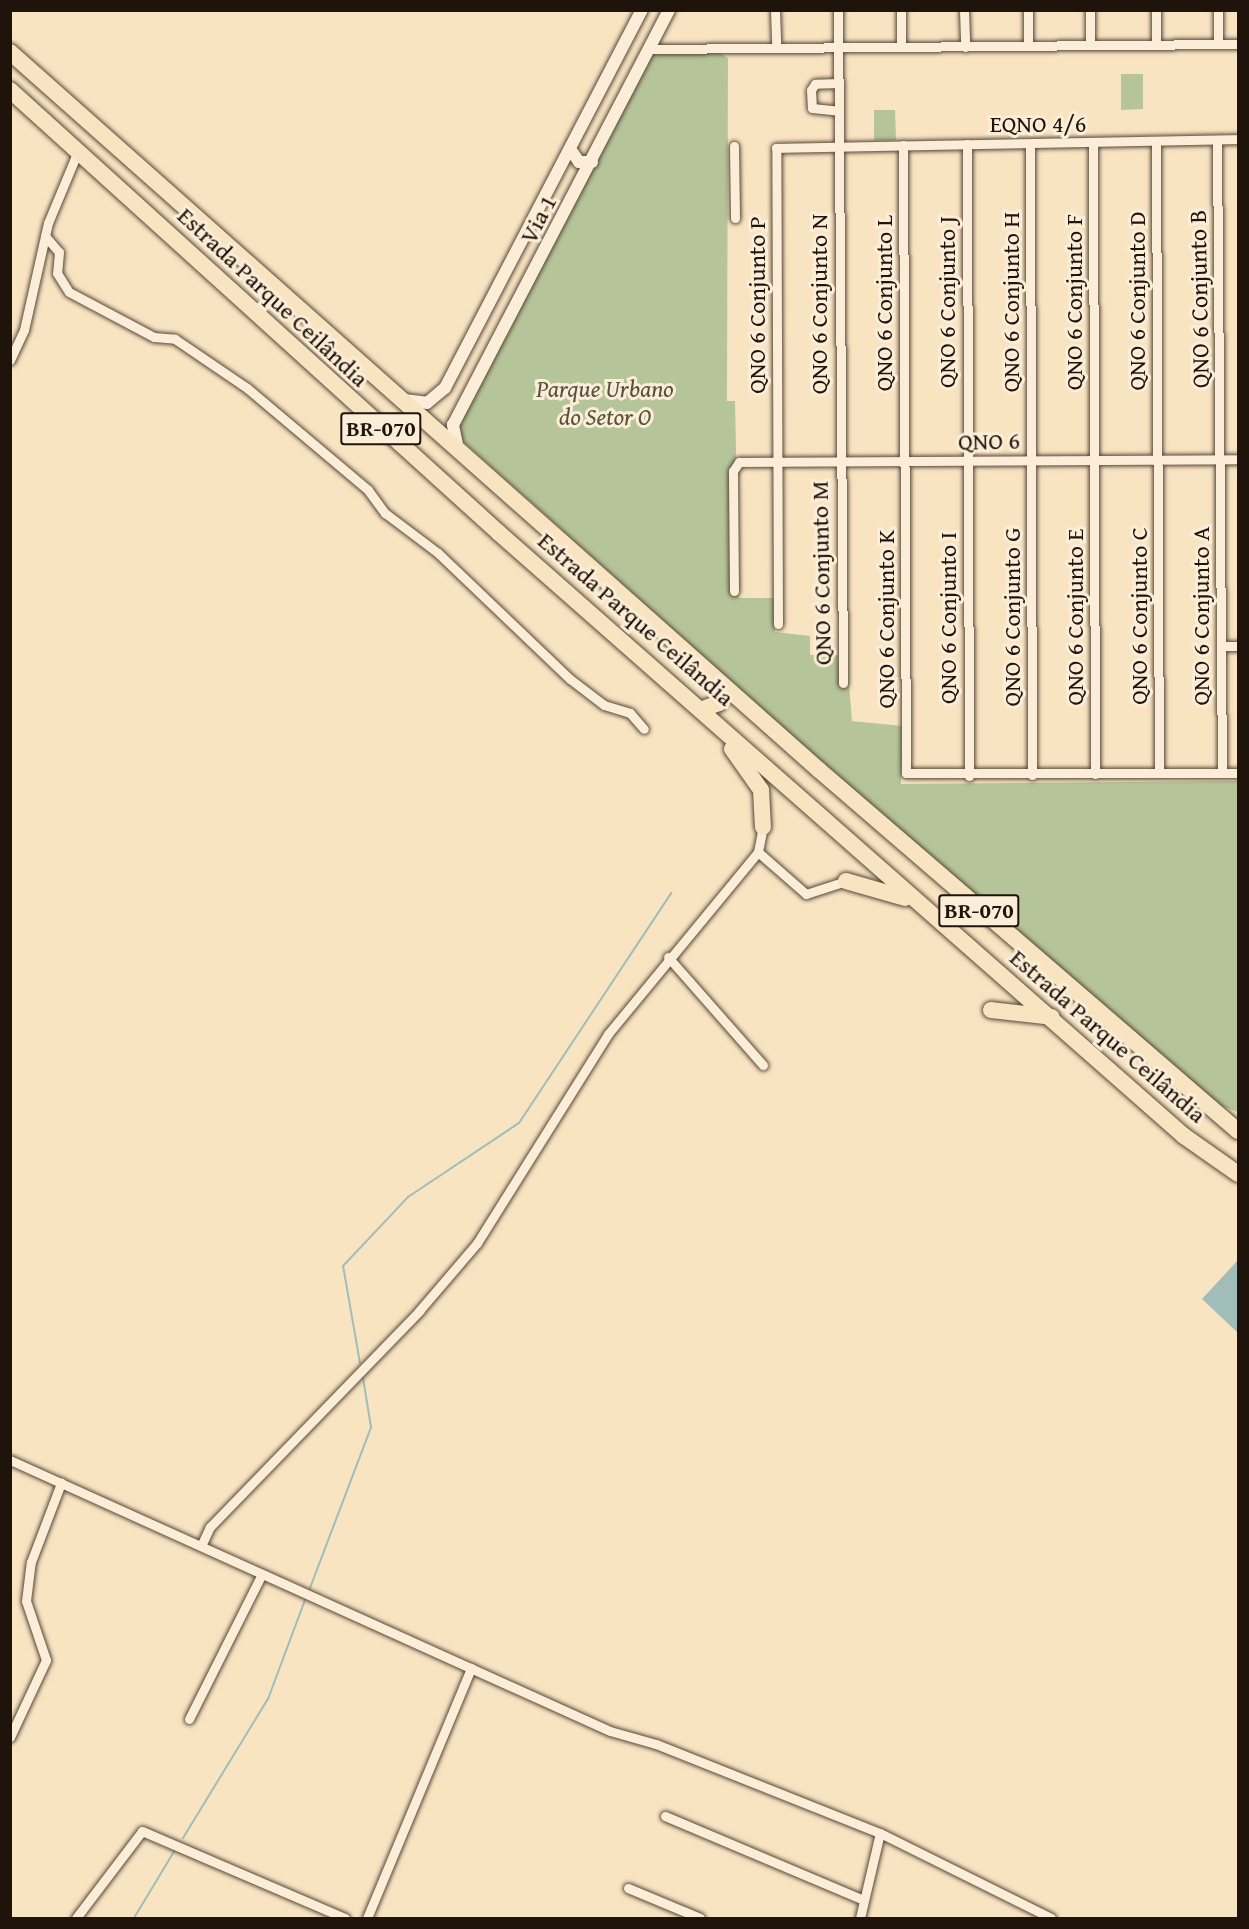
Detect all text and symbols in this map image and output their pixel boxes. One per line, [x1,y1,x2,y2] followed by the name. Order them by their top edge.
[990,110,1086,138] street label: EQNO 4/6
[513,190,563,248] street label: Via 1
[172,201,374,393] street label: Estrada Parque Ceilândia
[1183,210,1215,388] street label: QNO 6 Conjunto B
[1123,211,1151,391] street label: QNO 6 Conjunto D
[997,212,1025,392] street label: QNO 6 Conjunto H
[805,214,833,394] street label: QNO 6 Conjunto N
[1060,214,1088,390] street label: QNO 6 Conjunto F
[870,215,898,391] street label: QNO 6 Conjunto L
[743,216,771,394] street label: QNO 6 Conjunto P
[933,216,961,388] street label: QNO 6 Conjunto J
[536,375,674,431] park label: Parque Urbano do Setor O
[339,410,423,448] road number: BR-070
[958,426,1020,456] street label: QNO 6
[805,481,837,665] street label: QNO 6 Conjunto M
[532,526,740,712] street label: Estrada Parque Ceilândia
[1187,526,1215,706] street label: QNO 6 Conjunto A
[1125,527,1153,705] street label: QNO 6 Conjunto C
[998,528,1026,706] street label: QNO 6 Conjunto G
[1061,529,1089,705] street label: QNO 6 Conjunto E
[872,530,900,708] street label: QNO 6 Conjunto K
[934,532,962,704] street label: QNO 6 Conjunto I
[937,892,1021,930] road number: BR-070
[1004,943,1212,1129] street label: Estrada Parque Ceilândia

